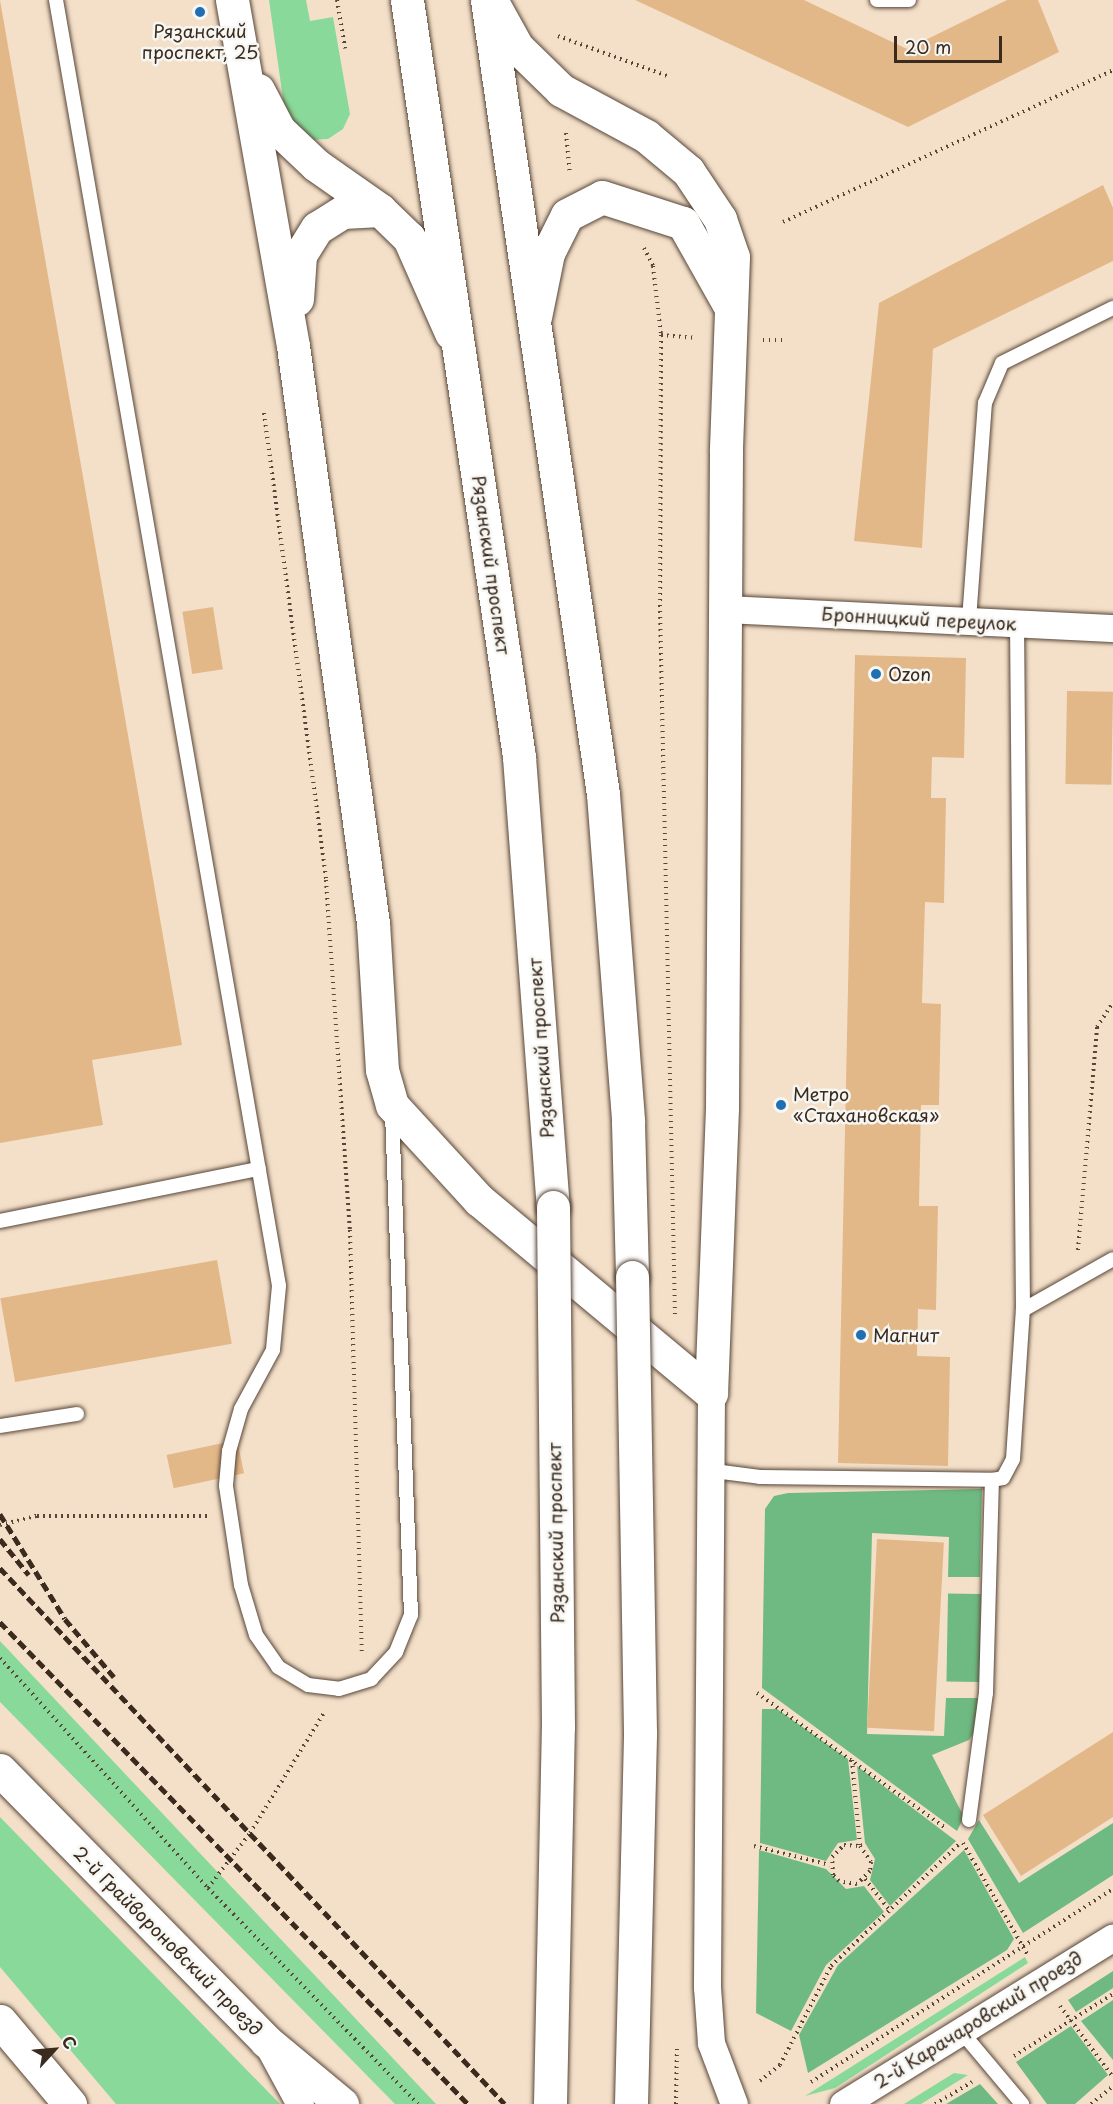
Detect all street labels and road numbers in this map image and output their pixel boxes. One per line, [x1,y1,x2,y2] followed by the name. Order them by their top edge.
[468,474,514,656] street label: Рязанский проспект
[821,603,1017,635] street label: Бронницкий переулок
[524,957,558,1139] street label: Рязанский проспект
[544,1442,568,1624] street label: Рязанский проспект
[69,1842,267,2040] street label: 2-й Грайвороновский проезд
[870,1947,1086,2093] street label: 2-й Карачаровский проезд

